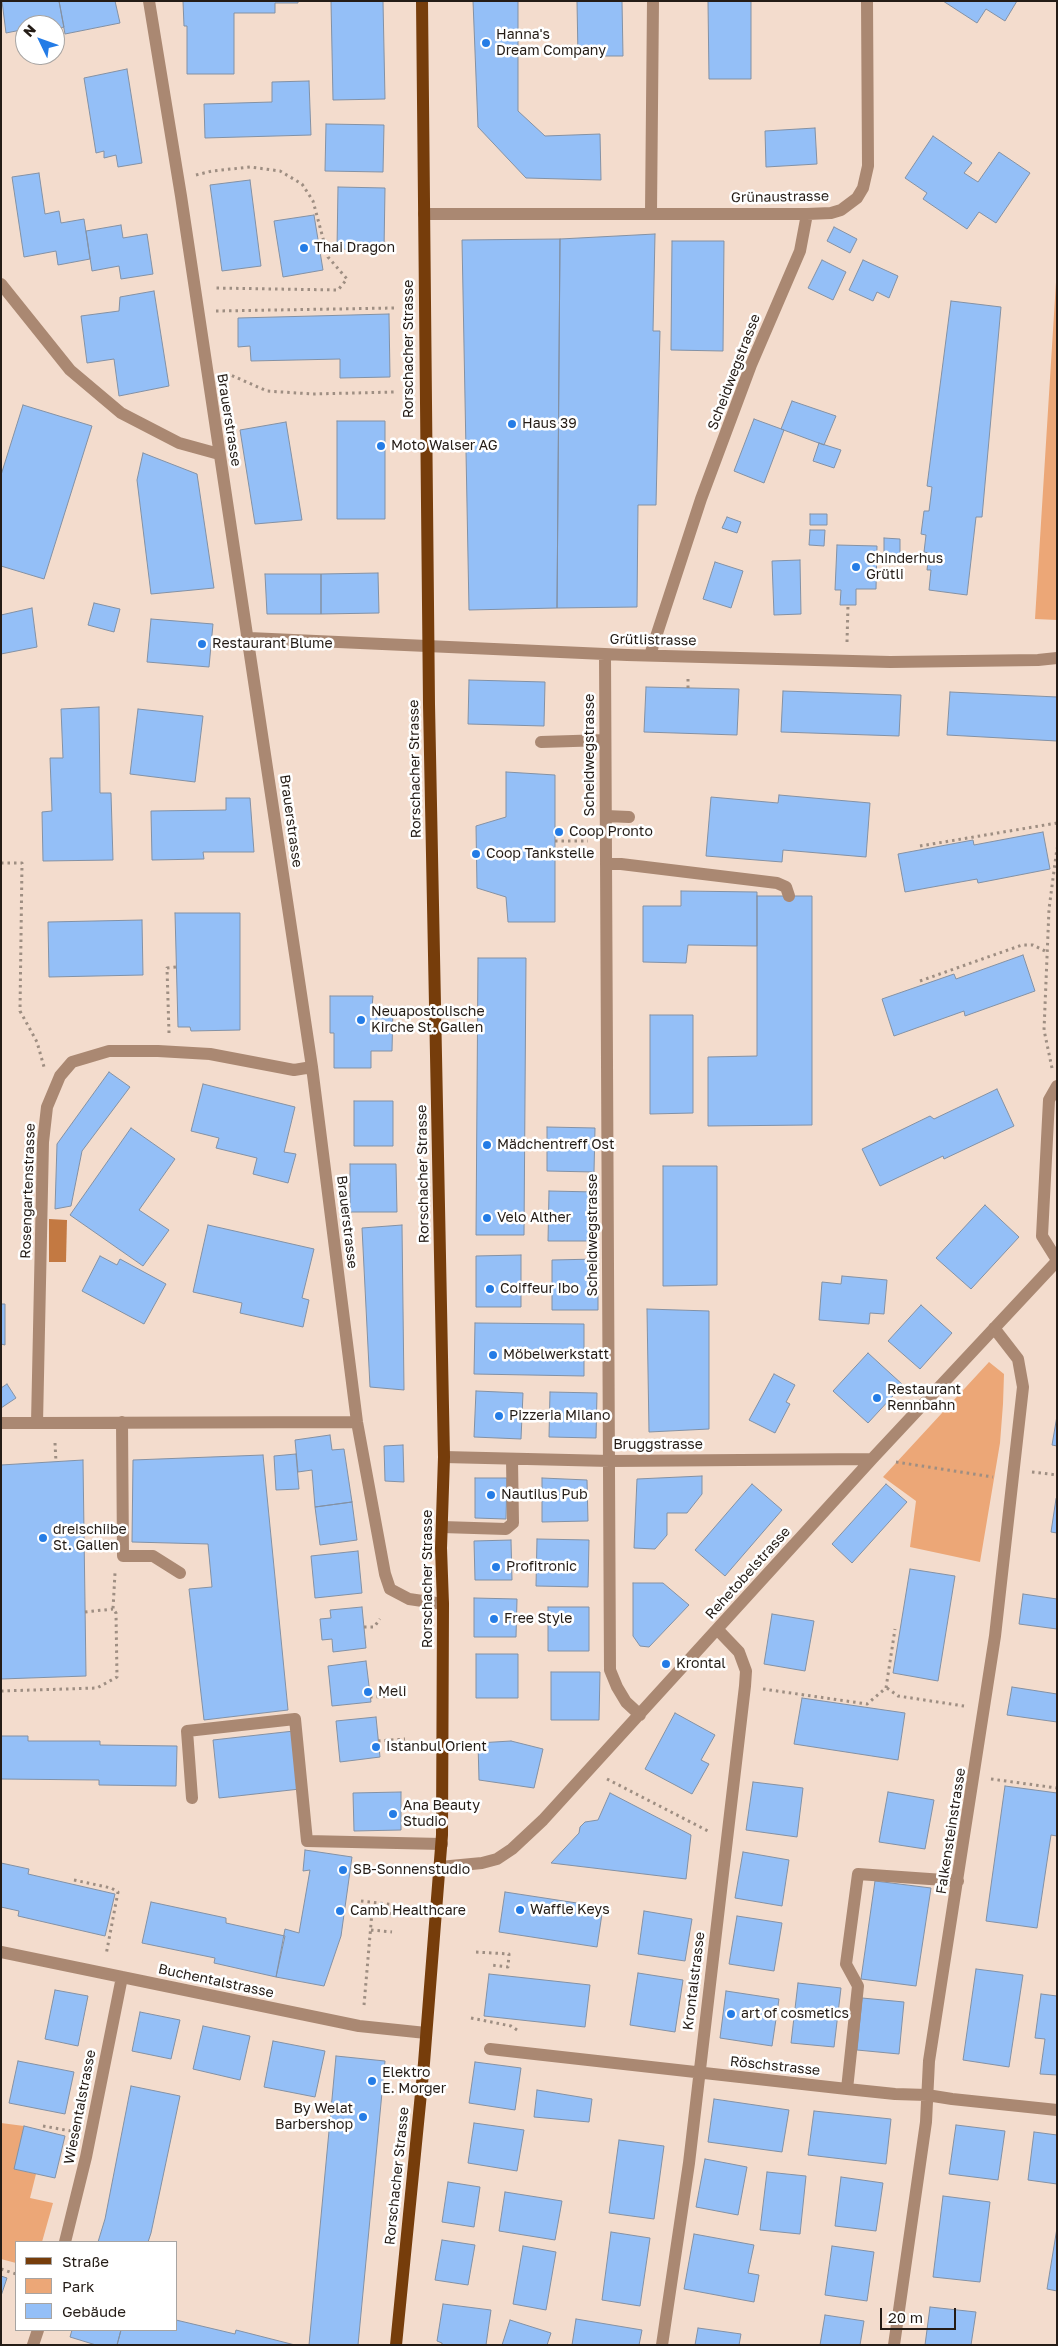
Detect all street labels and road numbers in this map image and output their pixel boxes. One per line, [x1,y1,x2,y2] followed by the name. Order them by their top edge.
[731,188,829,206] street label: Grünaustrasse
[401,280,417,418] street label: Rorschacher Strasse
[704,312,764,432] street label: Scheidwegstrasse
[213,372,245,468] street label: Brauerstrasse
[609,631,697,649] street label: Grütlistrasse
[582,694,598,816] street label: Scheidwegstrasse
[405,700,425,838] street label: Rorschacher Strasse
[276,773,306,869] street label: Brauerstrasse
[413,1105,433,1243] street label: Rorschacher Strasse
[17,1123,39,1259] street label: Rosengartenstrasse
[333,1174,361,1270] street label: Brauerstrasse
[585,1174,601,1296] street label: Scheidwegstrasse
[613,1437,703,1453] street label: Bruggstrasse
[420,1510,436,1648] street label: Rorschacher Strasse
[702,1523,794,1623] street label: Rehetobelstrasse
[933,1767,969,1895] street label: Falkensteinstrasse
[680,1931,708,2031] street label: Krontalstrasse
[157,1961,275,2001] street label: Buchentalstrasse
[61,2048,99,2166] street label: Wiesentalstrasse
[729,2053,821,2079] street label: Röschstrasse
[381,2106,413,2246] street label: Rorschacher Strasse

